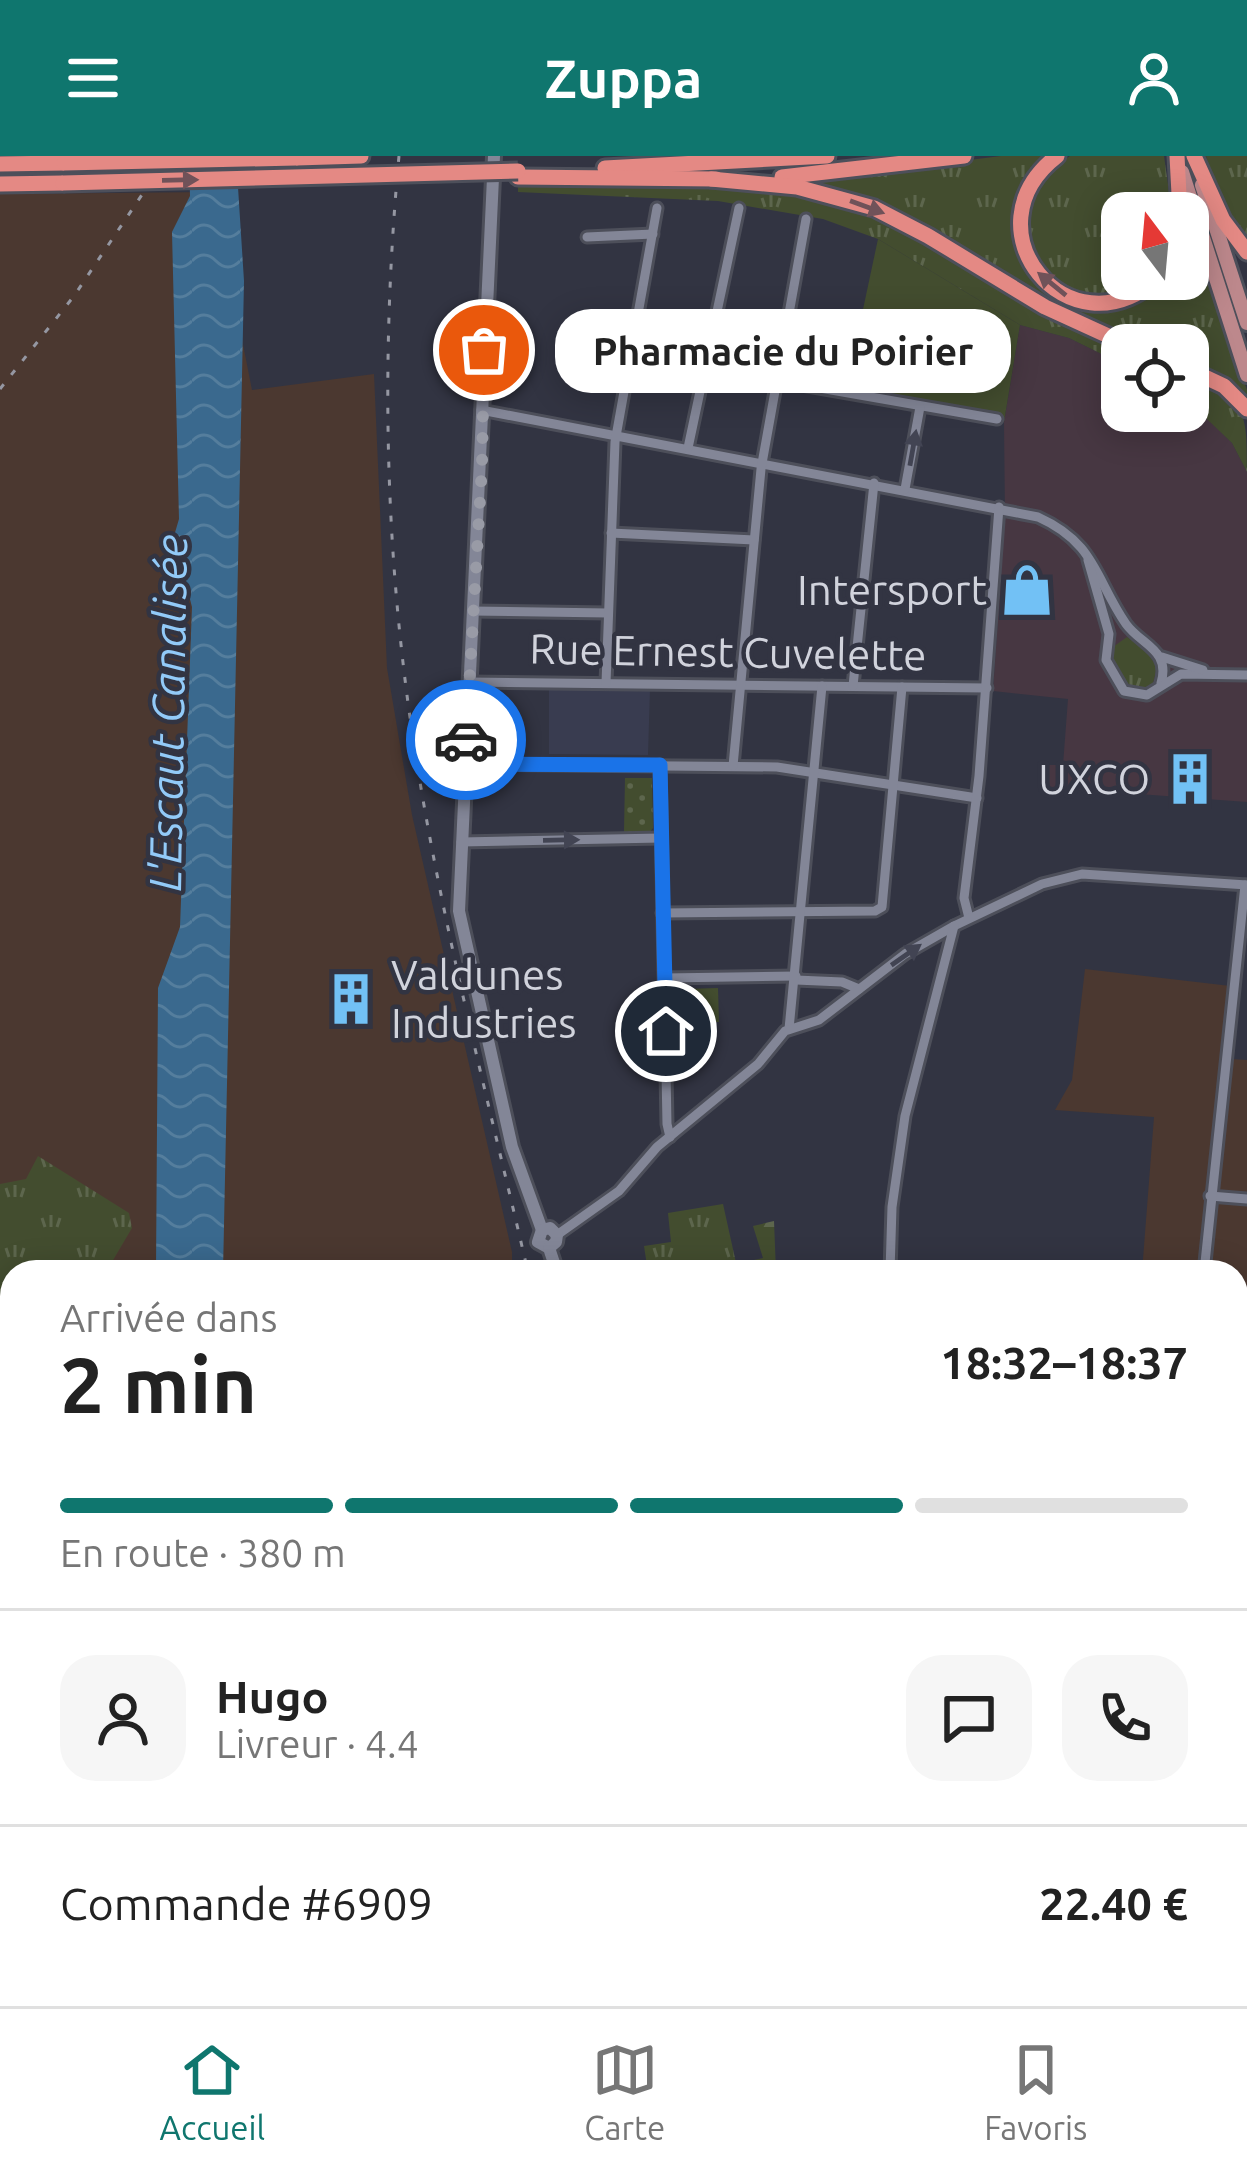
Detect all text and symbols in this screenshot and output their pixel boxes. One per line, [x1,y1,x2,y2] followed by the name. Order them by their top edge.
[60,45,126,111] icon: menu
[1121,45,1187,111] icon: person
[545,48,702,108] text: Zuppa
[162,170,200,189] one-way arrow
[1101,192,1209,300] north arrow
[1101,192,1209,432] map controls
[849,198,885,217] one-way arrow
[1037,272,1068,297] one-way arrow
[433,299,535,401] pin
[556,308,1012,392] callout: Pharmacie du Poirier
[451,317,517,383] icon: bag
[1101,324,1209,432] button: locate
[593,329,973,372] text: Pharmacie du Poirier
[904,429,922,467] one-way arrow
[139,534,196,892] water label: L'Escaut Canalisée
[998,561,1056,619] shop icon: Intersport
[797,566,987,613] place label: Intersport
[529,625,927,678] street label: Rue Ernest Cuvelette
[406,680,526,800] courier
[433,707,499,773] icon: car
[1161,750,1219,808] building icon: UXCO
[1038,755,1150,802] place label: UXCO
[543,830,581,850] one-way arrow
[890,944,922,967] one-way arrow
[391,951,577,1046] place label: Valdunes Industries
[322,970,380,1028] building icon: Valdunes Industries
[615,980,717,1082] pin
[633,998,699,1064] icon: home
[60,1296,277,1339] text: Arrivée dans
[940,1337,1188,1388] text: 18:32–18:37
[60,1340,257,1428] text: 2 min
[60,1531,346,1574] text: En route · 380 m
[60,1655,186,1781] button: person
[906,1655,1032,1781] button: chat
[1062,1655,1188,1781] button: phone
[216,1671,329,1722] text: Hugo
[216,1722,419,1765] text: Livreur · 4.4
[60,1878,433,1929] text: Commande #6909
[1039,1878,1188,1929] text: 22.40 €
[160,2037,265,2146] tab: Accueil
[584,2037,665,2146] tab: Carte
[984,2037,1087,2146] tab: Favoris

